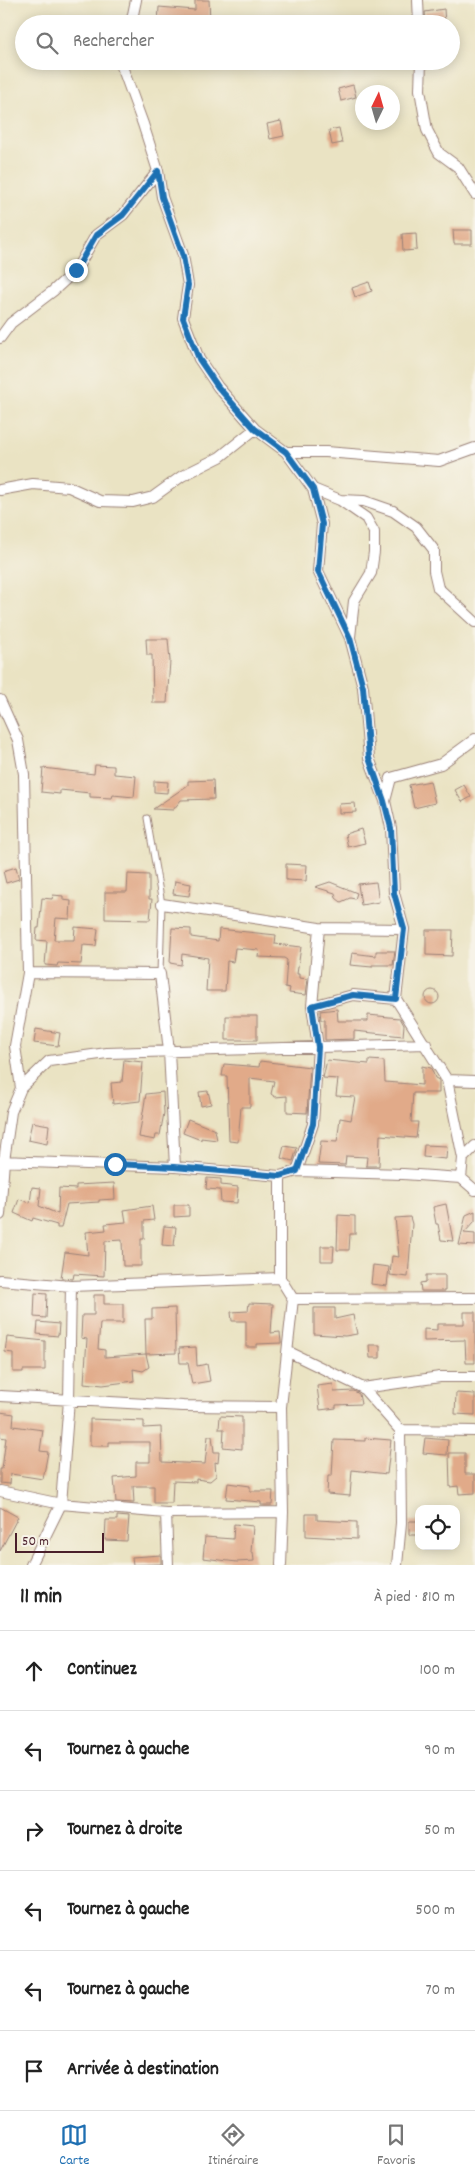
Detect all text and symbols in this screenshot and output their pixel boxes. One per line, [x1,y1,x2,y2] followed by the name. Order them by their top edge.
[15,15,460,70] search box
[33,29,61,57] icon: search
[73,29,154,56] text: Rechercher
[355,85,400,130] north arrow
[65,259,88,282] route end
[104,1153,127,1176] route start
[415,1505,460,1550] map controls
[415,1505,460,1550] button: locate
[15,1530,104,1553] scale bar
[22,1532,49,1552] text: 50 m
[20,1583,62,1613] text: 11 min
[374,1586,455,1609] text: À pied · 810 m
[20,1657,48,1685] icon: ahead
[67,1657,137,1684] text: Continuez
[419,1659,455,1682] text: 100 m
[20,1737,48,1765] icon: left
[67,1737,189,1764] text: Tournez à gauche
[424,1739,455,1762] text: 90 m
[20,1817,48,1845] icon: right
[67,1817,182,1844] text: Tournez à droite
[424,1819,455,1842] text: 50 m
[20,1897,48,1925] icon: left
[67,1897,189,1924] text: Tournez à gauche
[415,1899,455,1922] text: 500 m
[20,1977,48,2005] icon: left
[67,1977,189,2004] text: Tournez à gauche
[425,1979,455,2002] text: 70 m
[20,2057,48,2085] icon: arrive
[67,2057,219,2084] text: Arrivée à destination
[59,2121,89,2171] tab: Carte
[208,2121,258,2171] tab: Itinéraire
[377,2121,416,2171] tab: Favoris

